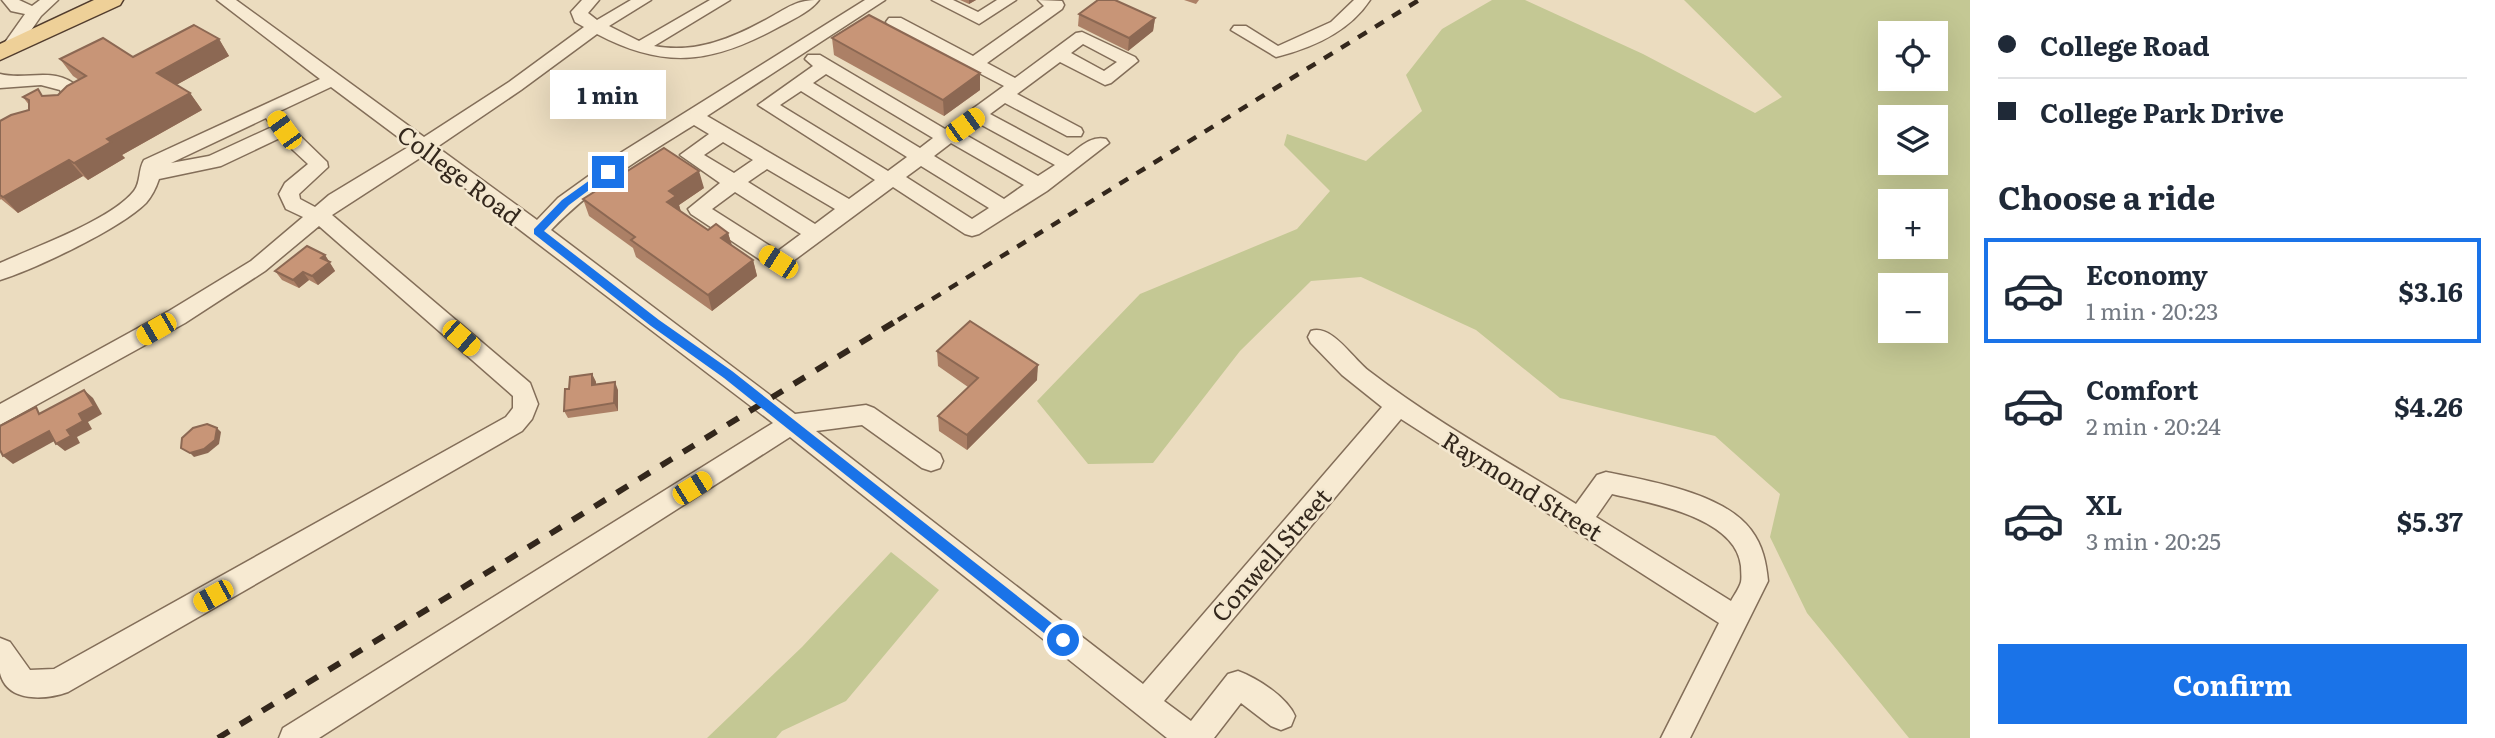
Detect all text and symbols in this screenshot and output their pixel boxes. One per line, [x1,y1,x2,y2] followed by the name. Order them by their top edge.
[1878,21,1948,343] map controls
[1878,21,1948,91] button: locate
[2040,25,2210,64] text: College Road
[550,71,666,120] callout: 1 min
[577,77,639,111] text: 1 min
[2040,92,2284,131] text: College Park Drive
[942,104,989,146] car
[1878,105,1948,175] button: layers
[264,107,305,153] car
[391,116,530,232] street label: College Road
[592,156,624,188] route end
[1998,172,2215,220] text: Choose a ride
[1878,189,1948,259] button: +
[755,242,802,282] car
[2086,254,2208,293] text: Economy
[2002,259,2065,322] icon: car
[2399,271,2463,310] text: $3.16
[1878,273,1948,343] button: −
[2086,293,2219,327] text: 1 min · 20:23
[133,309,180,349] car
[439,316,484,360] car
[2086,369,2198,408] text: Comfort
[2002,374,2065,437] icon: car
[2394,386,2463,425] text: $4.26
[2086,408,2221,442] text: 2 min · 20:24
[1436,422,1610,549] street label: Raymond Street
[669,468,716,508] car
[1202,479,1338,629] street label: Conwell Street
[2086,484,2123,523] text: XL
[2002,489,2065,552] icon: car
[2397,501,2463,540] text: $5.37
[2086,523,2221,557] text: 3 min · 20:25
[190,577,237,615] car
[1047,624,1079,656] route start
[1998,644,2467,724] button: Confirm

